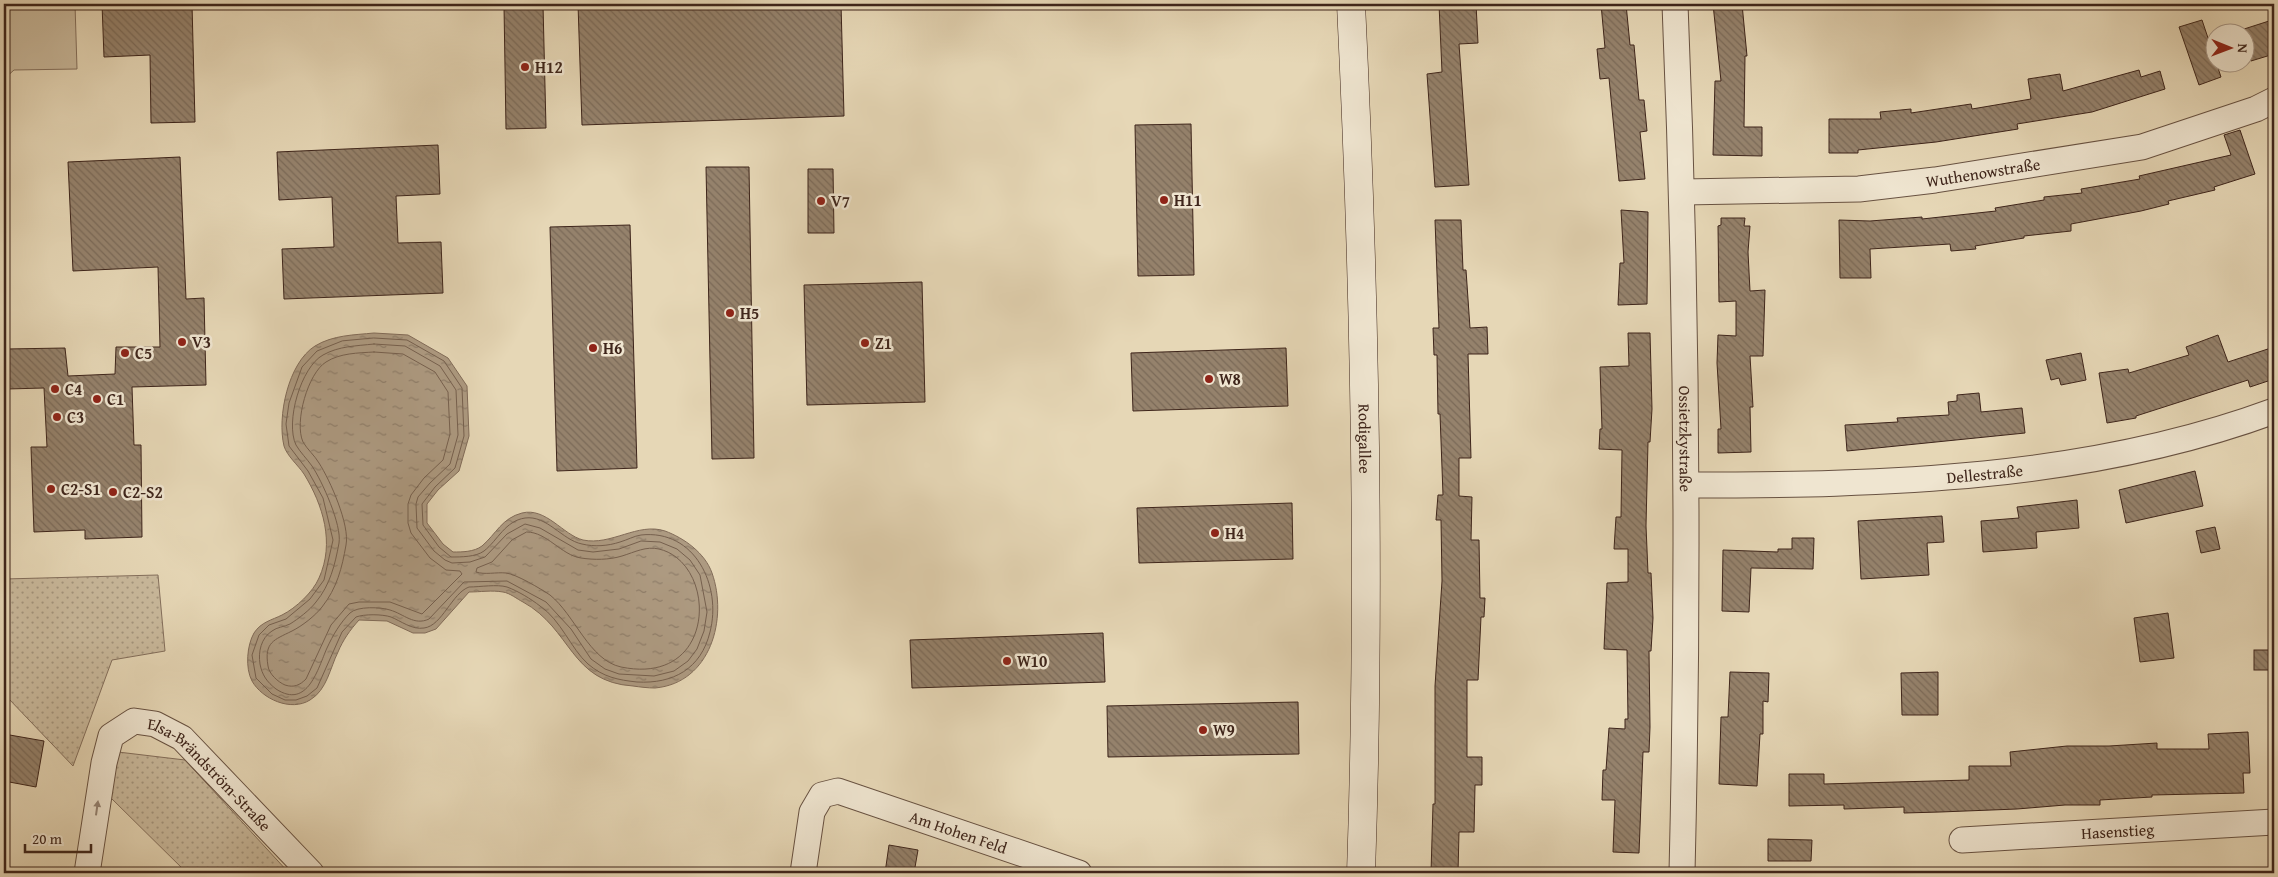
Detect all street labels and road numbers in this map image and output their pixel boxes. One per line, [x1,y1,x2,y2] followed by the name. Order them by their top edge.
[1924,151,2042,193] street label: Wuthenowstraße
[1673,386,1698,492] street label: Ossietzkystraße
[1352,404,1377,474] street label: Rodigallee
[1946,458,2024,489] street label: Dellestraße
[146,711,277,837] street label: Elsa-Brändström-Straße
[906,804,1011,860] street label: Am Hohen Feld
[2081,817,2155,845] street label: Hasenstieg

